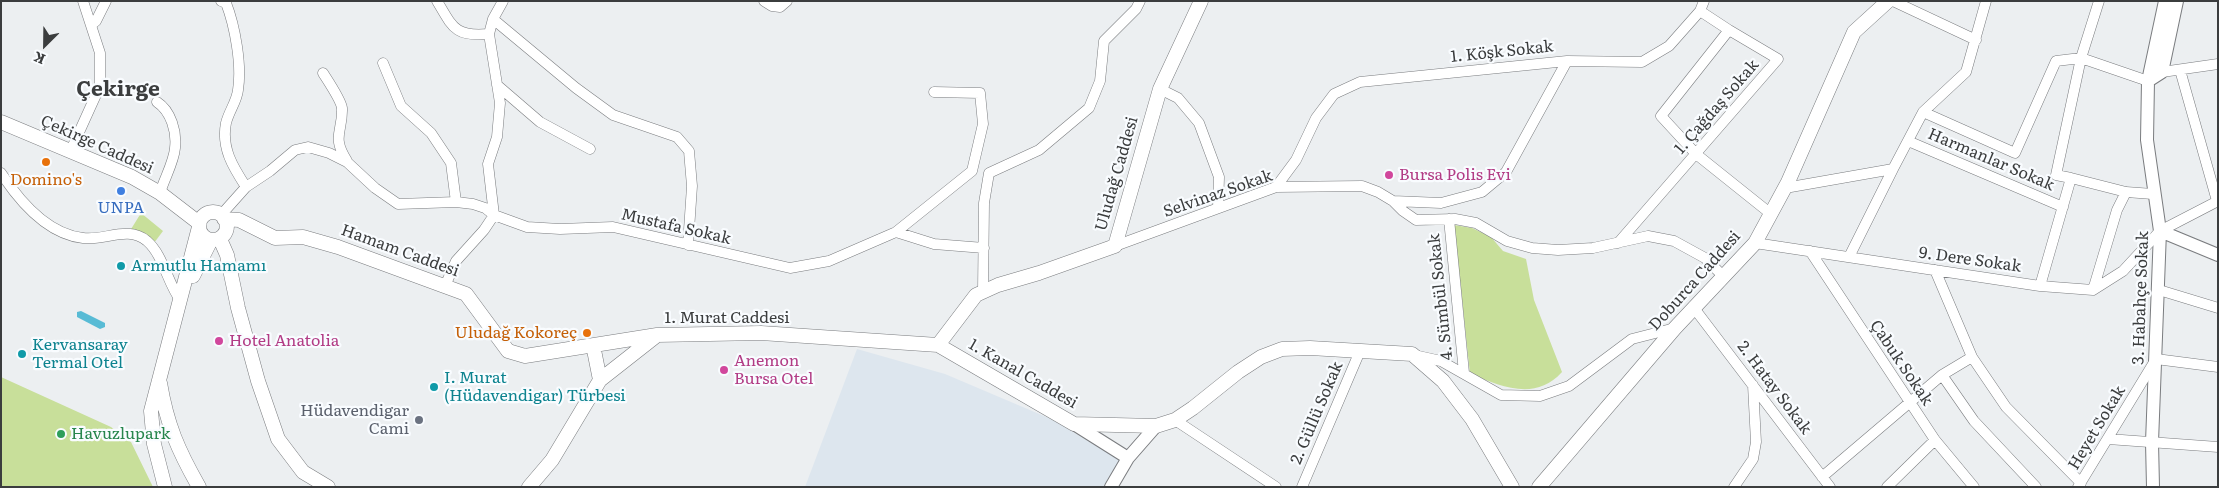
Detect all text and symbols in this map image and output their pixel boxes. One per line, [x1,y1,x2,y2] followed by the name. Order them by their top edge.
[20,20,70,70] north arrow
[1450,37,1554,67] street label: 1. Köşk Sokak
[30,47,48,70] text: K
[1671,56,1763,158] street label: 1. Çağdaş Sokak
[76,77,160,103] district label: Çekirge
[38,112,156,178] street label: Çekirge Caddesi
[1091,115,1143,233] street label: Uludağ Caddesi
[1925,125,2057,195] street label: Harmanlar Sokak
[40,156,52,168] marker: Domino's
[1399,165,1511,185] place label: Bursa Polis Evi
[1161,166,1275,222] street label: Selvinaz Sokak
[1383,169,1395,181] marker: Bursa Polis Evi
[10,170,82,190] place label: Domino's
[115,185,127,197] marker: UNPA
[98,198,144,218] place label: UNPA
[619,205,733,249] street label: Mustafa Sokak
[338,221,462,281] street label: Hamam Caddesi
[1645,227,1745,335] street label: Doburca Caddesi
[2129,231,2153,365] street label: 3. Habahçe Sokak
[1425,233,1457,361] street label: 4. Sümbül Sokak
[1918,243,2022,277] street label: 9. Dere Sokak
[131,256,266,276] place label: Armutlu Hamamı
[115,260,127,272] marker: Armutlu Hamamı
[664,308,790,328] street label: 1. Murat Caddesi
[1865,317,1937,409] street label: Çabuk Sokak
[455,323,577,343] place label: Uludağ Kokoreç
[581,327,593,339] marker: Uludağ Kokoreç
[229,331,339,351] place label: Hotel Anatolia
[32,335,128,373] place label: Kervansaray Termal Otel
[213,335,225,347] marker: Hotel Anatolia
[965,335,1081,413] street label: 1. Kanal Caddesi
[1733,338,1815,438] street label: 2. Hatay Sokak
[16,348,28,360] marker: Kervansaray Termal Otel
[734,351,813,389] place label: Anemon Bursa Otel
[1287,359,1347,467] street label: 2. Güllü Sokak
[718,364,730,376] marker: Anemon Bursa Otel
[444,368,626,406] place label: I. Murat (Hüdavendigar) Türbesi
[428,381,440,393] marker: I. Murat (Hüdavendigar) Türbesi
[2064,382,2130,474] street label: Heyet Sokak
[300,401,409,439] place label: Hüdavendigar Cami
[413,414,425,426] marker: Hüdavendigar Cami
[71,424,170,444] place label: Havuzlupark
[55,428,67,440] marker: Havuzlupark

